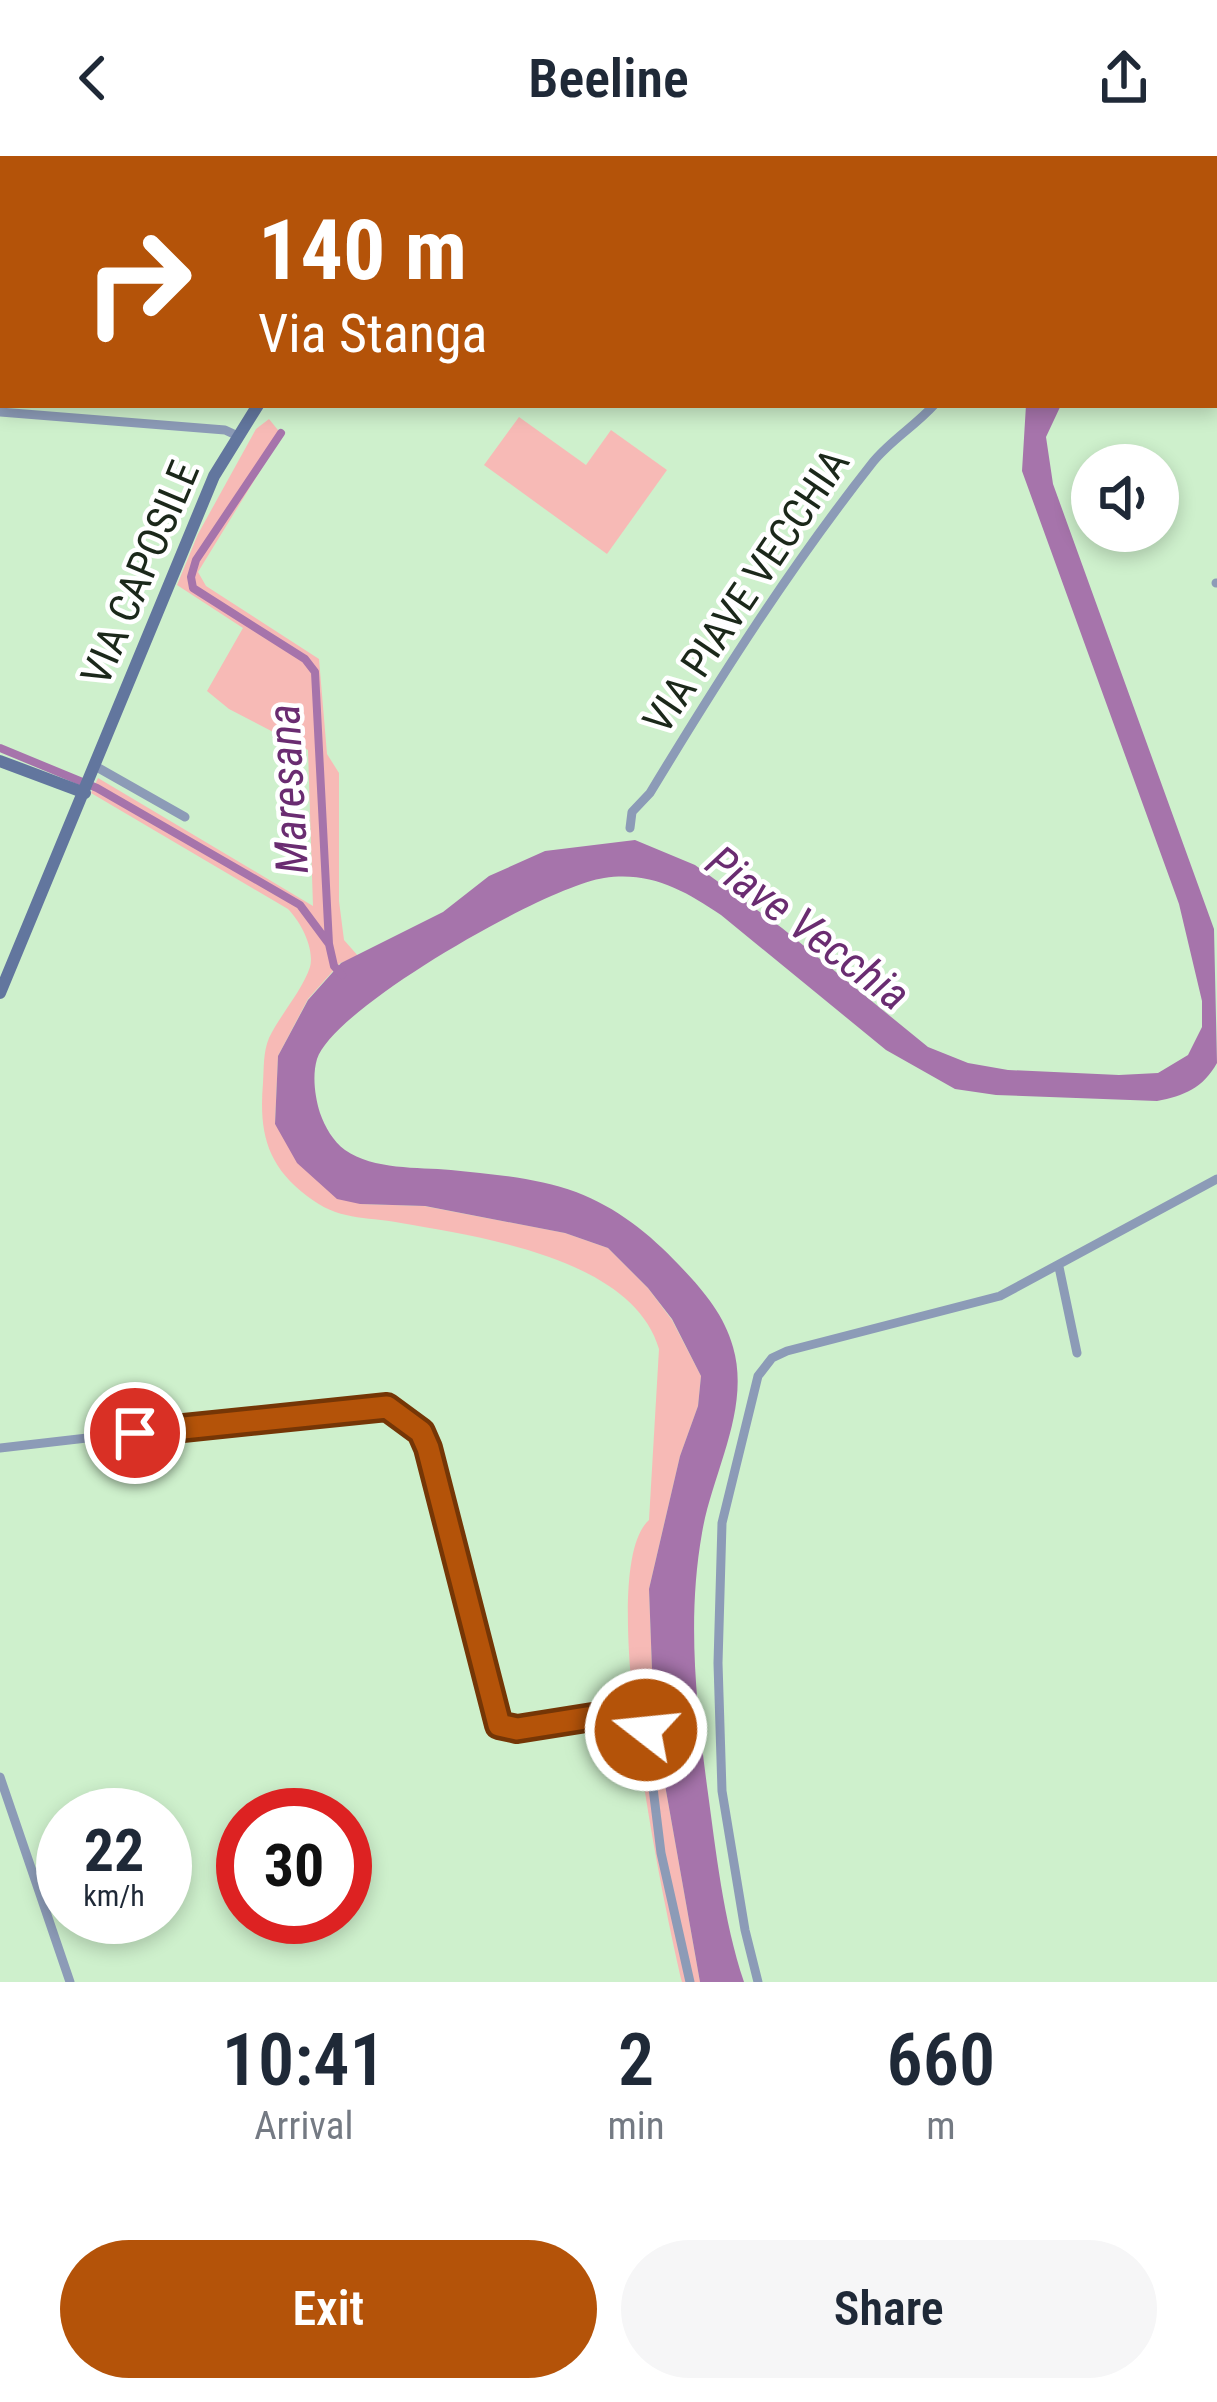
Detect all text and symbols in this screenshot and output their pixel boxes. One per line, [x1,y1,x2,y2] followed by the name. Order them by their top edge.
[60,45,126,111] icon: back
[1091,45,1157,111] icon: share
[528,47,689,110] text: Beeline
[258,201,467,300] text: 140 m
[60,204,216,360] icon: right
[258,302,487,365] text: Via Stanga
[633,440,859,742] street label: VIA PIAVE VECCHIA
[1071,444,1179,552] map controls
[1071,444,1179,552] button: sound
[71,454,209,692] street label: VIA CAPOSILE
[257,703,319,875] water label: Maresana
[696,835,920,1021] water label: Piave Vecchia
[84,1382,186,1484] pin
[102,1400,168,1466] icon: arrive
[583,1667,709,1793] position arrow
[216,1788,372,1944] speed limit sign: 30
[84,1815,144,1886] text: 22
[83,1878,145,1913] text: km/h
[222,2018,386,2103] text: 10:41
[618,2018,654,2103] text: 2
[887,2018,995,2103] text: 660
[254,2103,353,2149] text: Arrival
[608,2103,665,2149] text: min
[926,2103,956,2149] text: m
[60,2240,597,2378] button: Exit
[621,2240,1157,2378] button: Share

